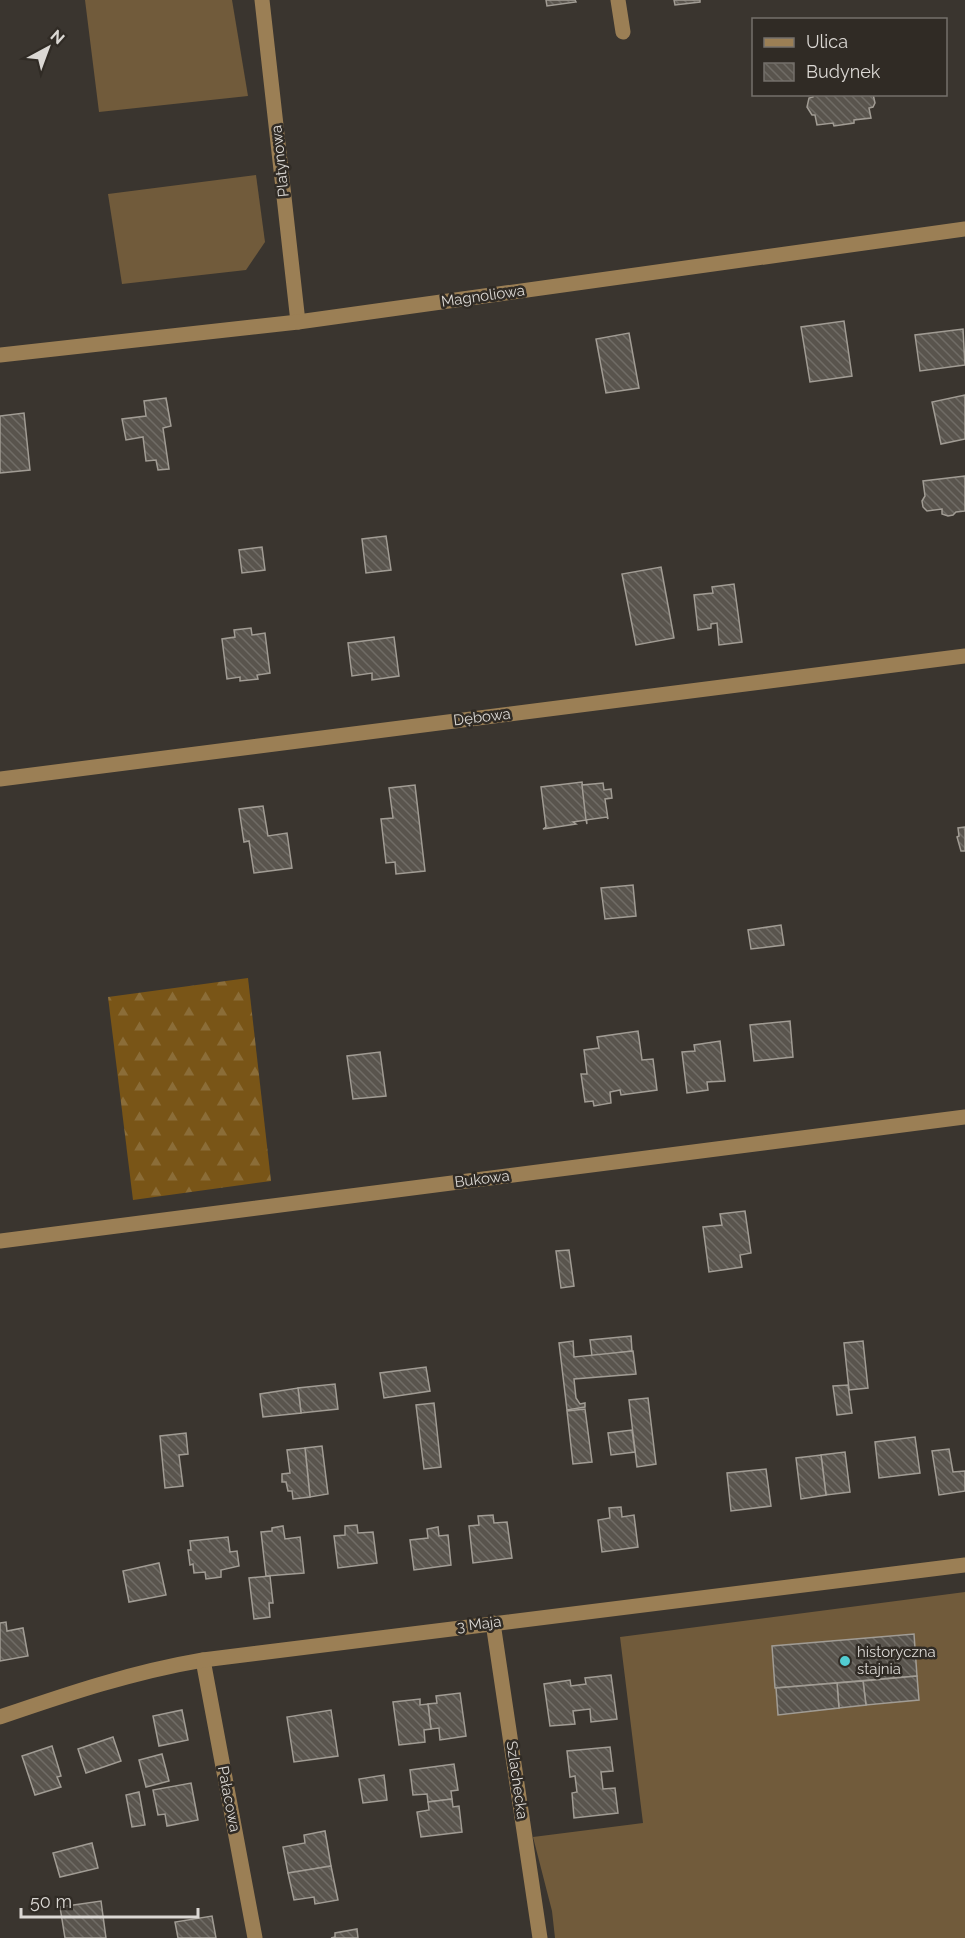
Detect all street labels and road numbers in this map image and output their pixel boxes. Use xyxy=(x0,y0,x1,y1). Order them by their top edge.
street label: Platynowa xyxy=(267,124,293,198)
street label: Magnoliowa xyxy=(440,281,526,311)
street label: Dębowa xyxy=(452,705,512,729)
street label: Bukowa xyxy=(453,1167,511,1191)
street label: 3 Maja xyxy=(456,1612,502,1636)
street label: Szlachecka xyxy=(503,1740,531,1820)
street label: Pałacowa xyxy=(214,1764,244,1834)

